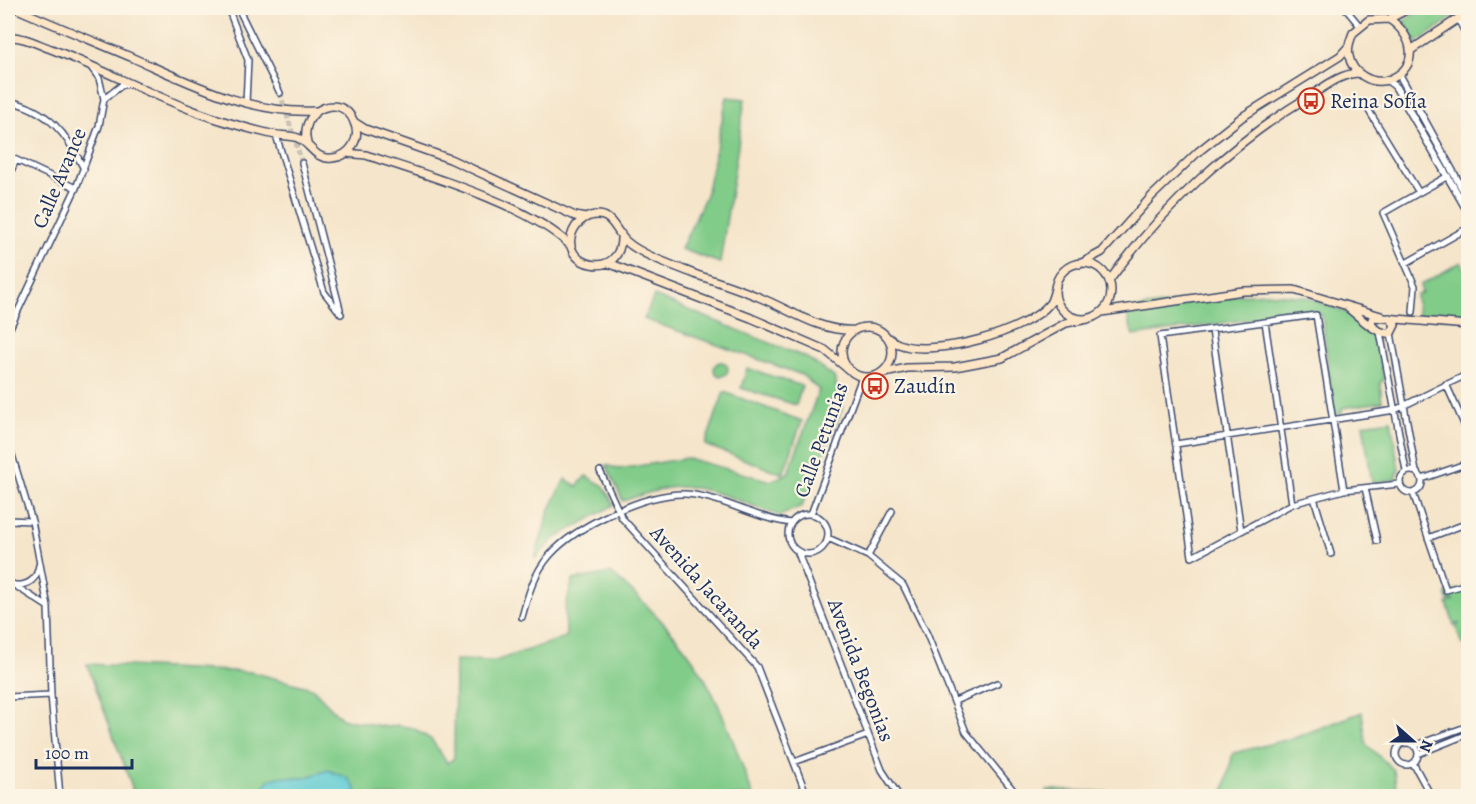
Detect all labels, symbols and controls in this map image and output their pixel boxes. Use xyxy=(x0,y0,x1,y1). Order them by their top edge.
bus stop icon: Reina Sofía xyxy=(1296,86,1326,116)
place label: Reina Sofía xyxy=(1330,87,1427,115)
street label: Calle Avance xyxy=(25,123,93,233)
bus stop icon: Zaudín xyxy=(860,371,890,401)
place label: Zaudín xyxy=(894,372,956,400)
street label: Calle Petunias xyxy=(787,378,855,502)
street label: Avenida Jacaranda xyxy=(643,518,770,655)
street label: Avenida Begonias xyxy=(821,594,901,746)
north arrow xyxy=(1383,711,1443,771)
scale bar xyxy=(36,732,132,770)
text: N xyxy=(1414,737,1438,756)
text: 100 m xyxy=(45,741,89,765)

